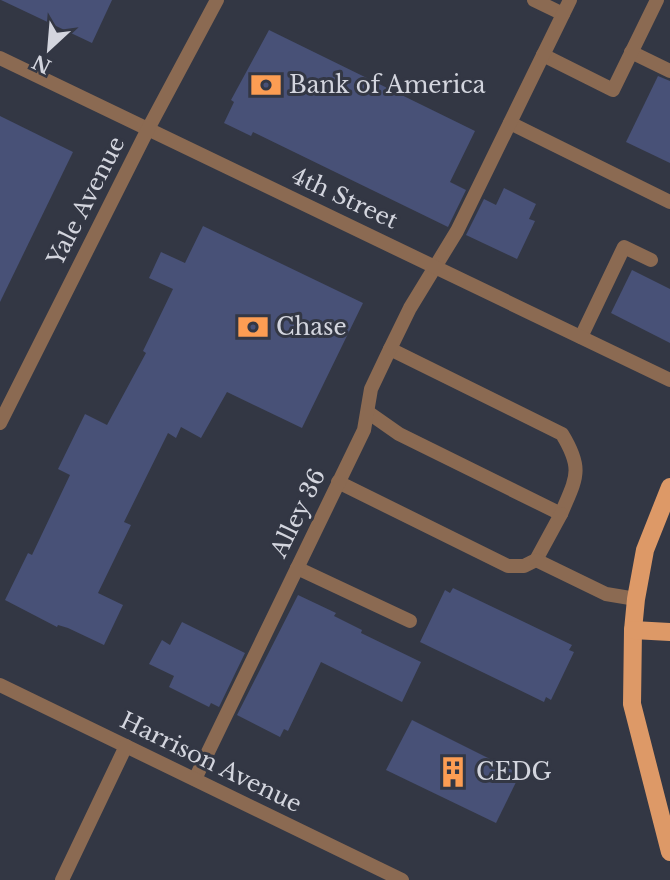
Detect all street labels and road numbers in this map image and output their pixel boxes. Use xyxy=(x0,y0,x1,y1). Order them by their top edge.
street label: Yale Avenue xyxy=(41,132,131,271)
street label: 4th Street xyxy=(288,161,403,235)
street label: Alley 36 xyxy=(264,464,331,563)
street label: Harrison Avenue xyxy=(116,706,306,818)

